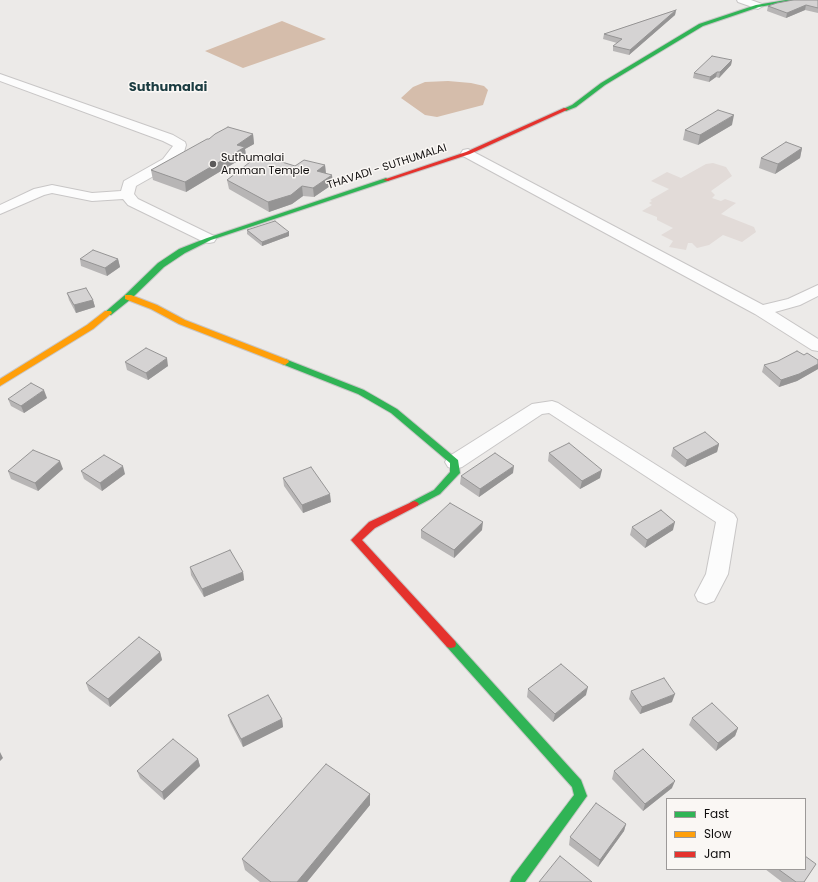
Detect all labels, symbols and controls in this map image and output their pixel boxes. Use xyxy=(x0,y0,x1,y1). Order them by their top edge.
district label: Suthumalai xyxy=(129,80,207,96)
street label: THAVADI - SUTHUMALAI xyxy=(326,141,448,193)
place label: Suthumalai Amman Temple xyxy=(221,151,310,177)
marker: Suthumalai Amman Temple xyxy=(208,159,218,169)
legend xyxy=(666,798,806,870)
text: Fast xyxy=(704,805,729,822)
text: Slow xyxy=(704,825,732,842)
text: Jam xyxy=(704,845,731,862)

